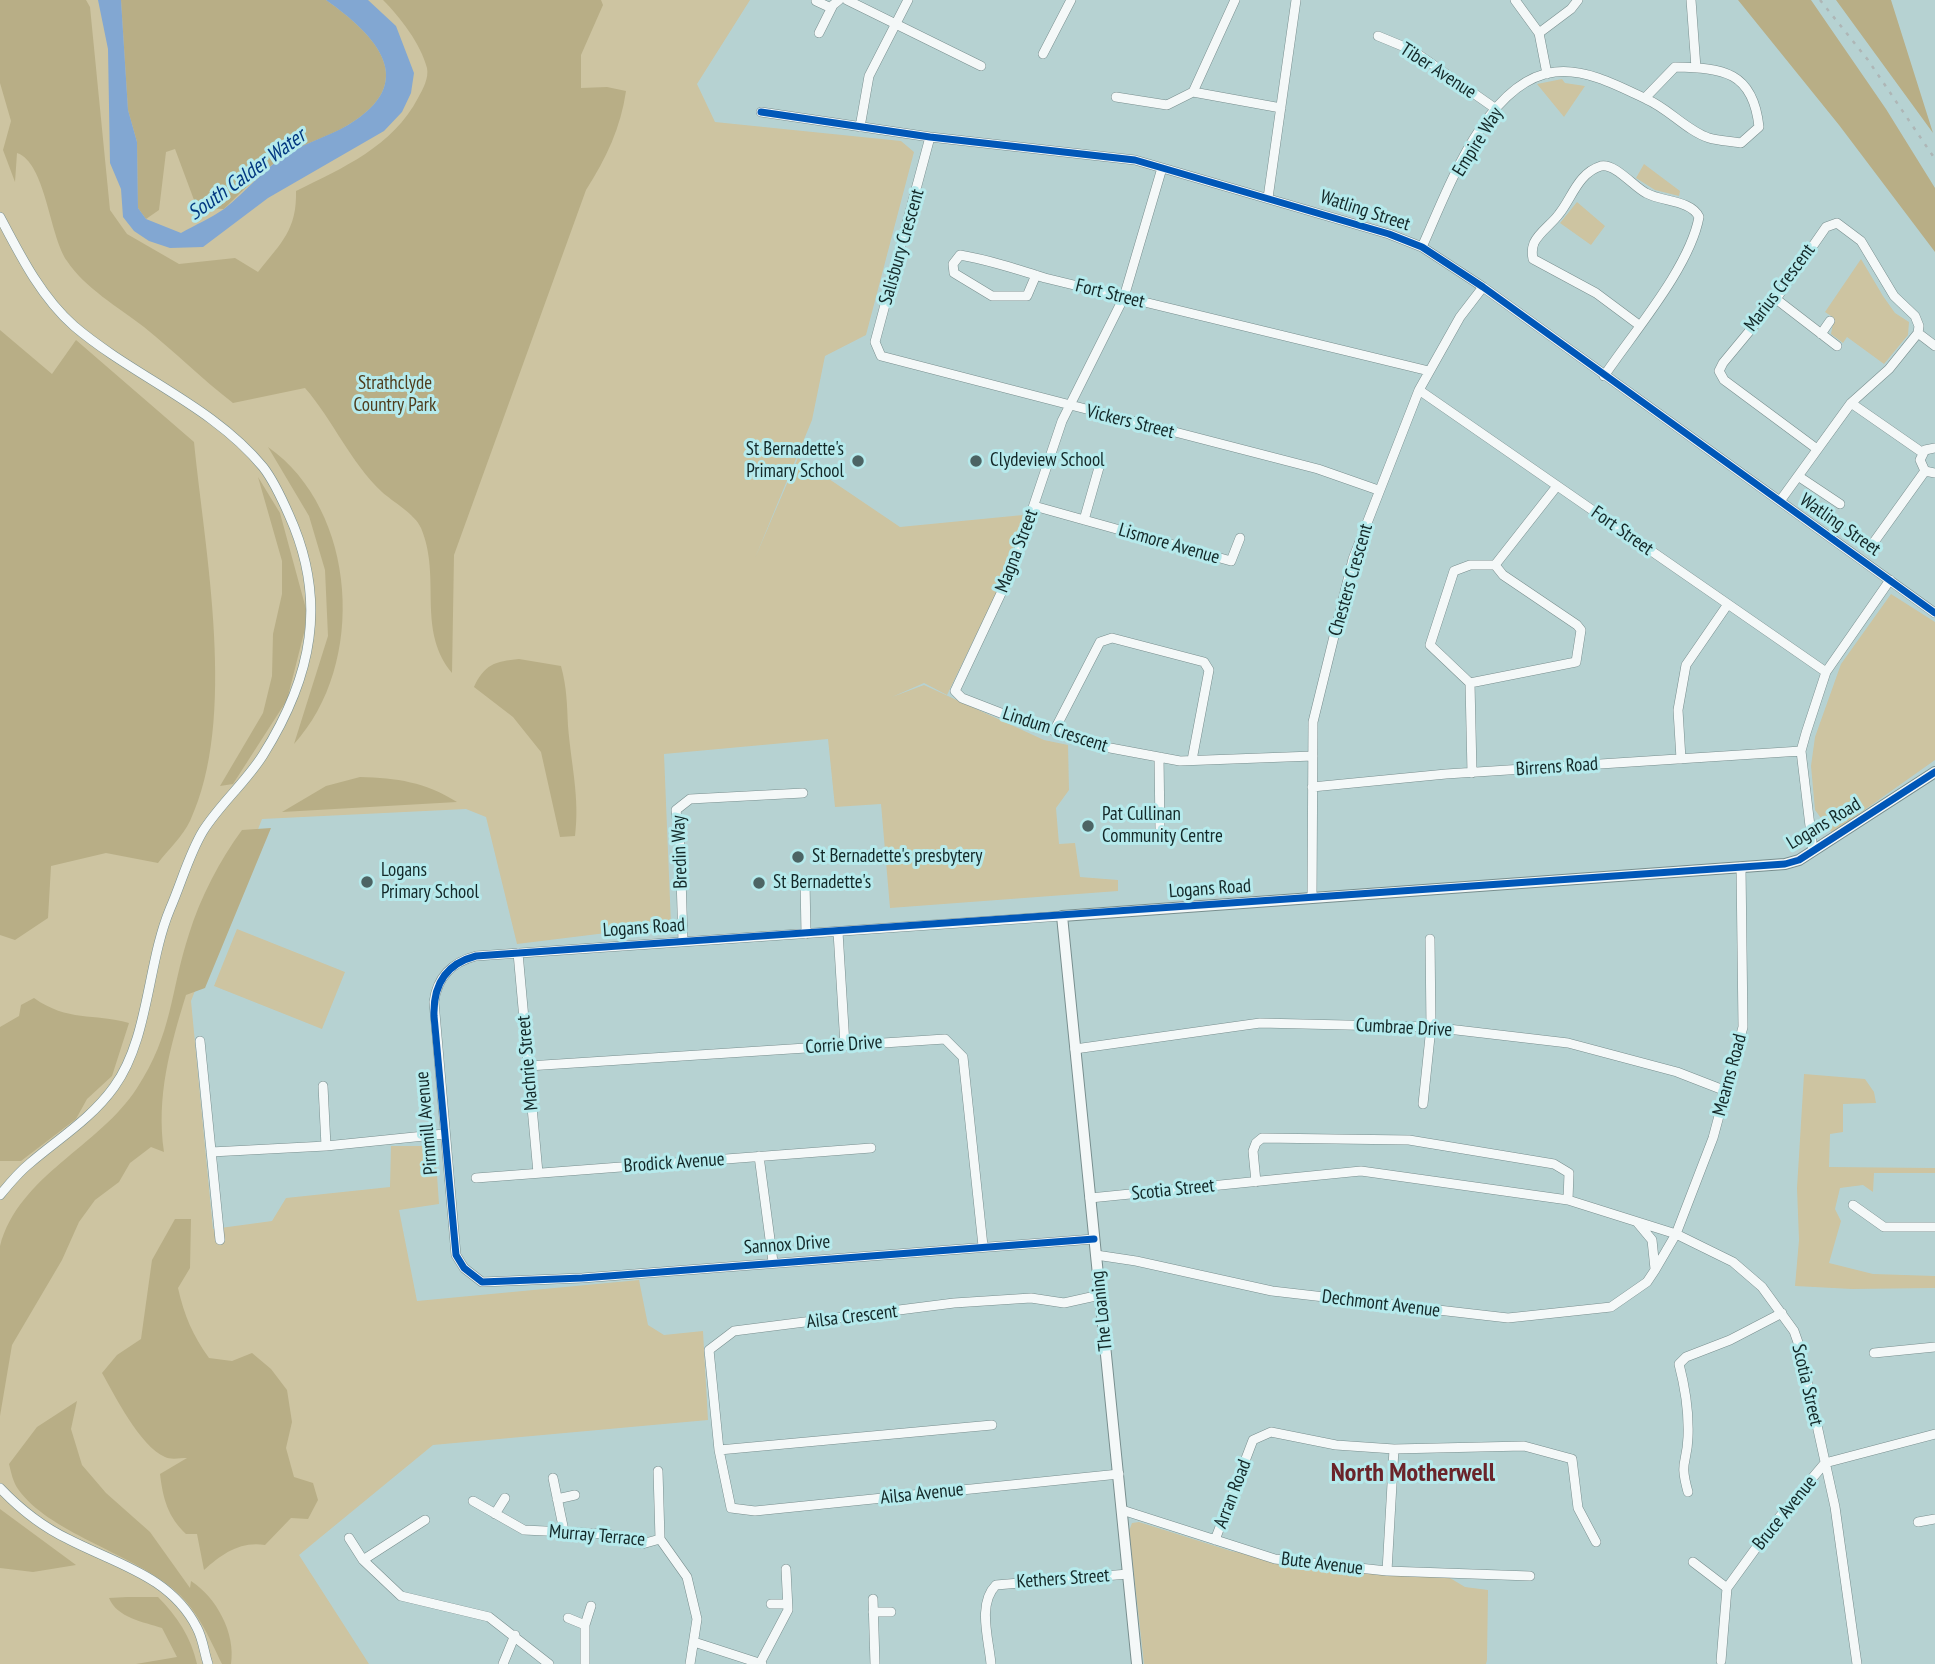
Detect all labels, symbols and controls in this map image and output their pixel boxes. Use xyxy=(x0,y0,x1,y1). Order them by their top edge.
street label: Tiber Avenue xyxy=(1396,38,1480,104)
street label: Empire Way xyxy=(1448,103,1508,181)
water label: South Calder Water xyxy=(183,124,311,226)
street label: Salisbury Crescent xyxy=(875,186,929,308)
street label: Watling Street xyxy=(1317,186,1413,236)
street label: Marius Crescent xyxy=(1740,240,1820,336)
street label: Fort Street xyxy=(1073,274,1147,314)
park label: Strathclyde Country Park xyxy=(354,373,436,417)
street label: Vickers Street xyxy=(1084,400,1176,444)
place label: St Bernadette's Primary School xyxy=(746,439,844,483)
place label: Clydeview School xyxy=(990,450,1105,472)
marker: St Bernadette's Primary School xyxy=(850,453,866,469)
marker: Clydeview School xyxy=(968,453,984,469)
street label: Watling Street xyxy=(1795,489,1885,561)
street label: Fort Street xyxy=(1587,502,1657,560)
street label: Magna Street xyxy=(991,506,1043,596)
street label: Lismore Avenue xyxy=(1116,519,1222,569)
street label: Chesters Crescent xyxy=(1324,521,1378,639)
street label: Lindum Crescent xyxy=(1000,702,1110,758)
street label: Birrens Road xyxy=(1515,753,1599,781)
street label: Logans Road xyxy=(1783,793,1865,855)
place label: Pat Cullinan Community Centre xyxy=(1102,804,1223,848)
street label: Bredin Way xyxy=(667,815,693,889)
marker: Pat Cullinan Community Centre xyxy=(1080,818,1096,834)
place label: St Bernadette's presbytery xyxy=(812,846,982,868)
marker: St Bernadette's presbytery xyxy=(790,849,806,865)
place label: Logans Primary School xyxy=(381,860,479,904)
place label: St Bernadette's xyxy=(773,872,871,894)
marker: Logans Primary School xyxy=(359,874,375,890)
marker: St Bernadette's xyxy=(751,875,767,891)
street label: Logans Road xyxy=(1168,875,1252,903)
street label: Logans Road xyxy=(602,914,686,942)
street label: Cumbrae Drive xyxy=(1355,1014,1453,1042)
street label: Machrie Street xyxy=(512,1015,544,1111)
street label: Corrie Drive xyxy=(805,1031,883,1059)
street label: Mearns Road xyxy=(1708,1031,1752,1119)
street label: Pirnmill Avenue xyxy=(411,1070,443,1176)
street label: Brodick Avenue xyxy=(623,1148,725,1178)
street label: Scotia Street xyxy=(1130,1174,1216,1206)
street label: Sannox Drive xyxy=(743,1231,831,1259)
street label: The Loaning xyxy=(1086,1270,1118,1352)
street label: Dechmont Avenue xyxy=(1321,1285,1441,1323)
street label: Ailsa Crescent xyxy=(805,1300,899,1334)
street label: Scotia Street xyxy=(1787,1342,1827,1428)
street label: Arran Road xyxy=(1209,1456,1257,1532)
district label: North Motherwell xyxy=(1331,1458,1495,1490)
street label: Bruce Avenue xyxy=(1748,1471,1822,1555)
street label: Ailsa Avenue xyxy=(879,1478,965,1510)
street label: Murray Terrace xyxy=(548,1520,646,1552)
street label: Bute Avenue xyxy=(1280,1548,1364,1580)
street label: Kethers Street xyxy=(1016,1564,1110,1594)

